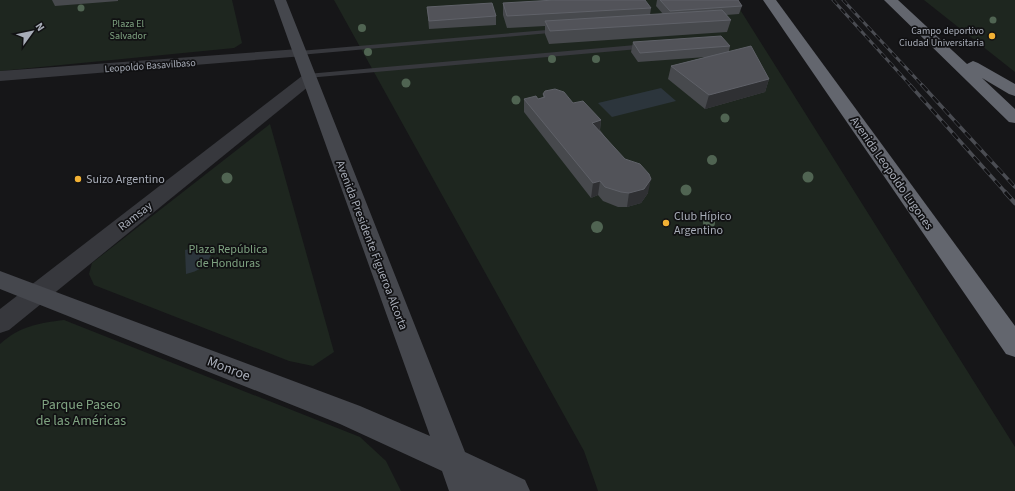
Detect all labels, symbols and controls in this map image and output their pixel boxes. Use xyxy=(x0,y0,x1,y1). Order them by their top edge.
north arrow xyxy=(12,12,52,52)
park label: Plaza El Salvador xyxy=(110,17,147,43)
text: N xyxy=(32,20,48,34)
place label: Campo deportivo Ciudad Universitaria xyxy=(899,24,984,50)
marker: Campo deportivo Ciudad Universitaria xyxy=(987,31,997,41)
street label: Leopoldo Basavilbaso xyxy=(104,56,196,76)
street label: Avenida Leopoldo Lugones xyxy=(846,113,937,233)
street label: Avenida Presidente Figueroa Alcorta xyxy=(331,158,412,332)
place label: Suizo Argentino xyxy=(86,171,165,188)
marker: Suizo Argentino xyxy=(73,174,83,184)
street label: Ramsay xyxy=(115,197,156,235)
place label: Club Hípico Argentino xyxy=(674,208,732,239)
marker: Club Hípico Argentino xyxy=(661,218,671,228)
park label: Plaza República de Honduras xyxy=(188,241,268,272)
street label: Monroe xyxy=(204,352,253,386)
park label: Parque Paseo de las Américas xyxy=(36,395,126,431)

